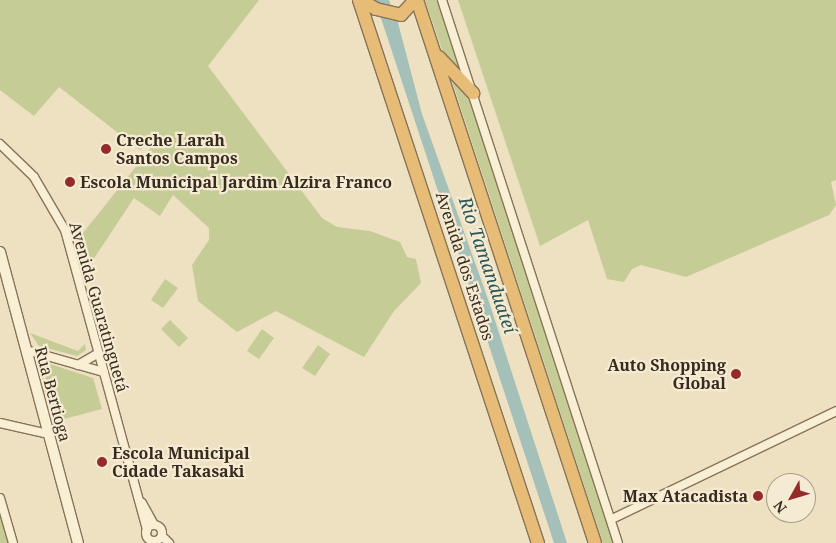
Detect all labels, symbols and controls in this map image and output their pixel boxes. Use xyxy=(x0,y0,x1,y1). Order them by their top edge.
place label: Creche Larah Santos Campos xyxy=(116,130,238,168)
marker: Creche Larah Santos Campos xyxy=(100,143,112,155)
place label: Escola Municipal Jardim Alzira Franco xyxy=(80,172,392,192)
marker: Escola Municipal Jardim Alzira Franco xyxy=(64,176,76,188)
street label: Avenida dos Estados xyxy=(432,189,498,343)
water label: Rio Tamanduateí xyxy=(454,194,522,336)
street label: Avenida Guaratinguetá xyxy=(65,220,133,394)
street label: Rua Bertioga xyxy=(31,344,75,444)
place label: Auto Shopping Global xyxy=(607,355,726,393)
marker: Auto Shopping Global xyxy=(730,368,742,380)
place label: Escola Municipal Cidade Takasaki xyxy=(112,443,250,481)
marker: Escola Municipal Cidade Takasaki xyxy=(96,456,108,468)
north arrow xyxy=(766,473,816,523)
place label: Max Atacadista xyxy=(623,486,748,506)
marker: Max Atacadista xyxy=(752,490,764,502)
text: N xyxy=(769,497,791,517)

